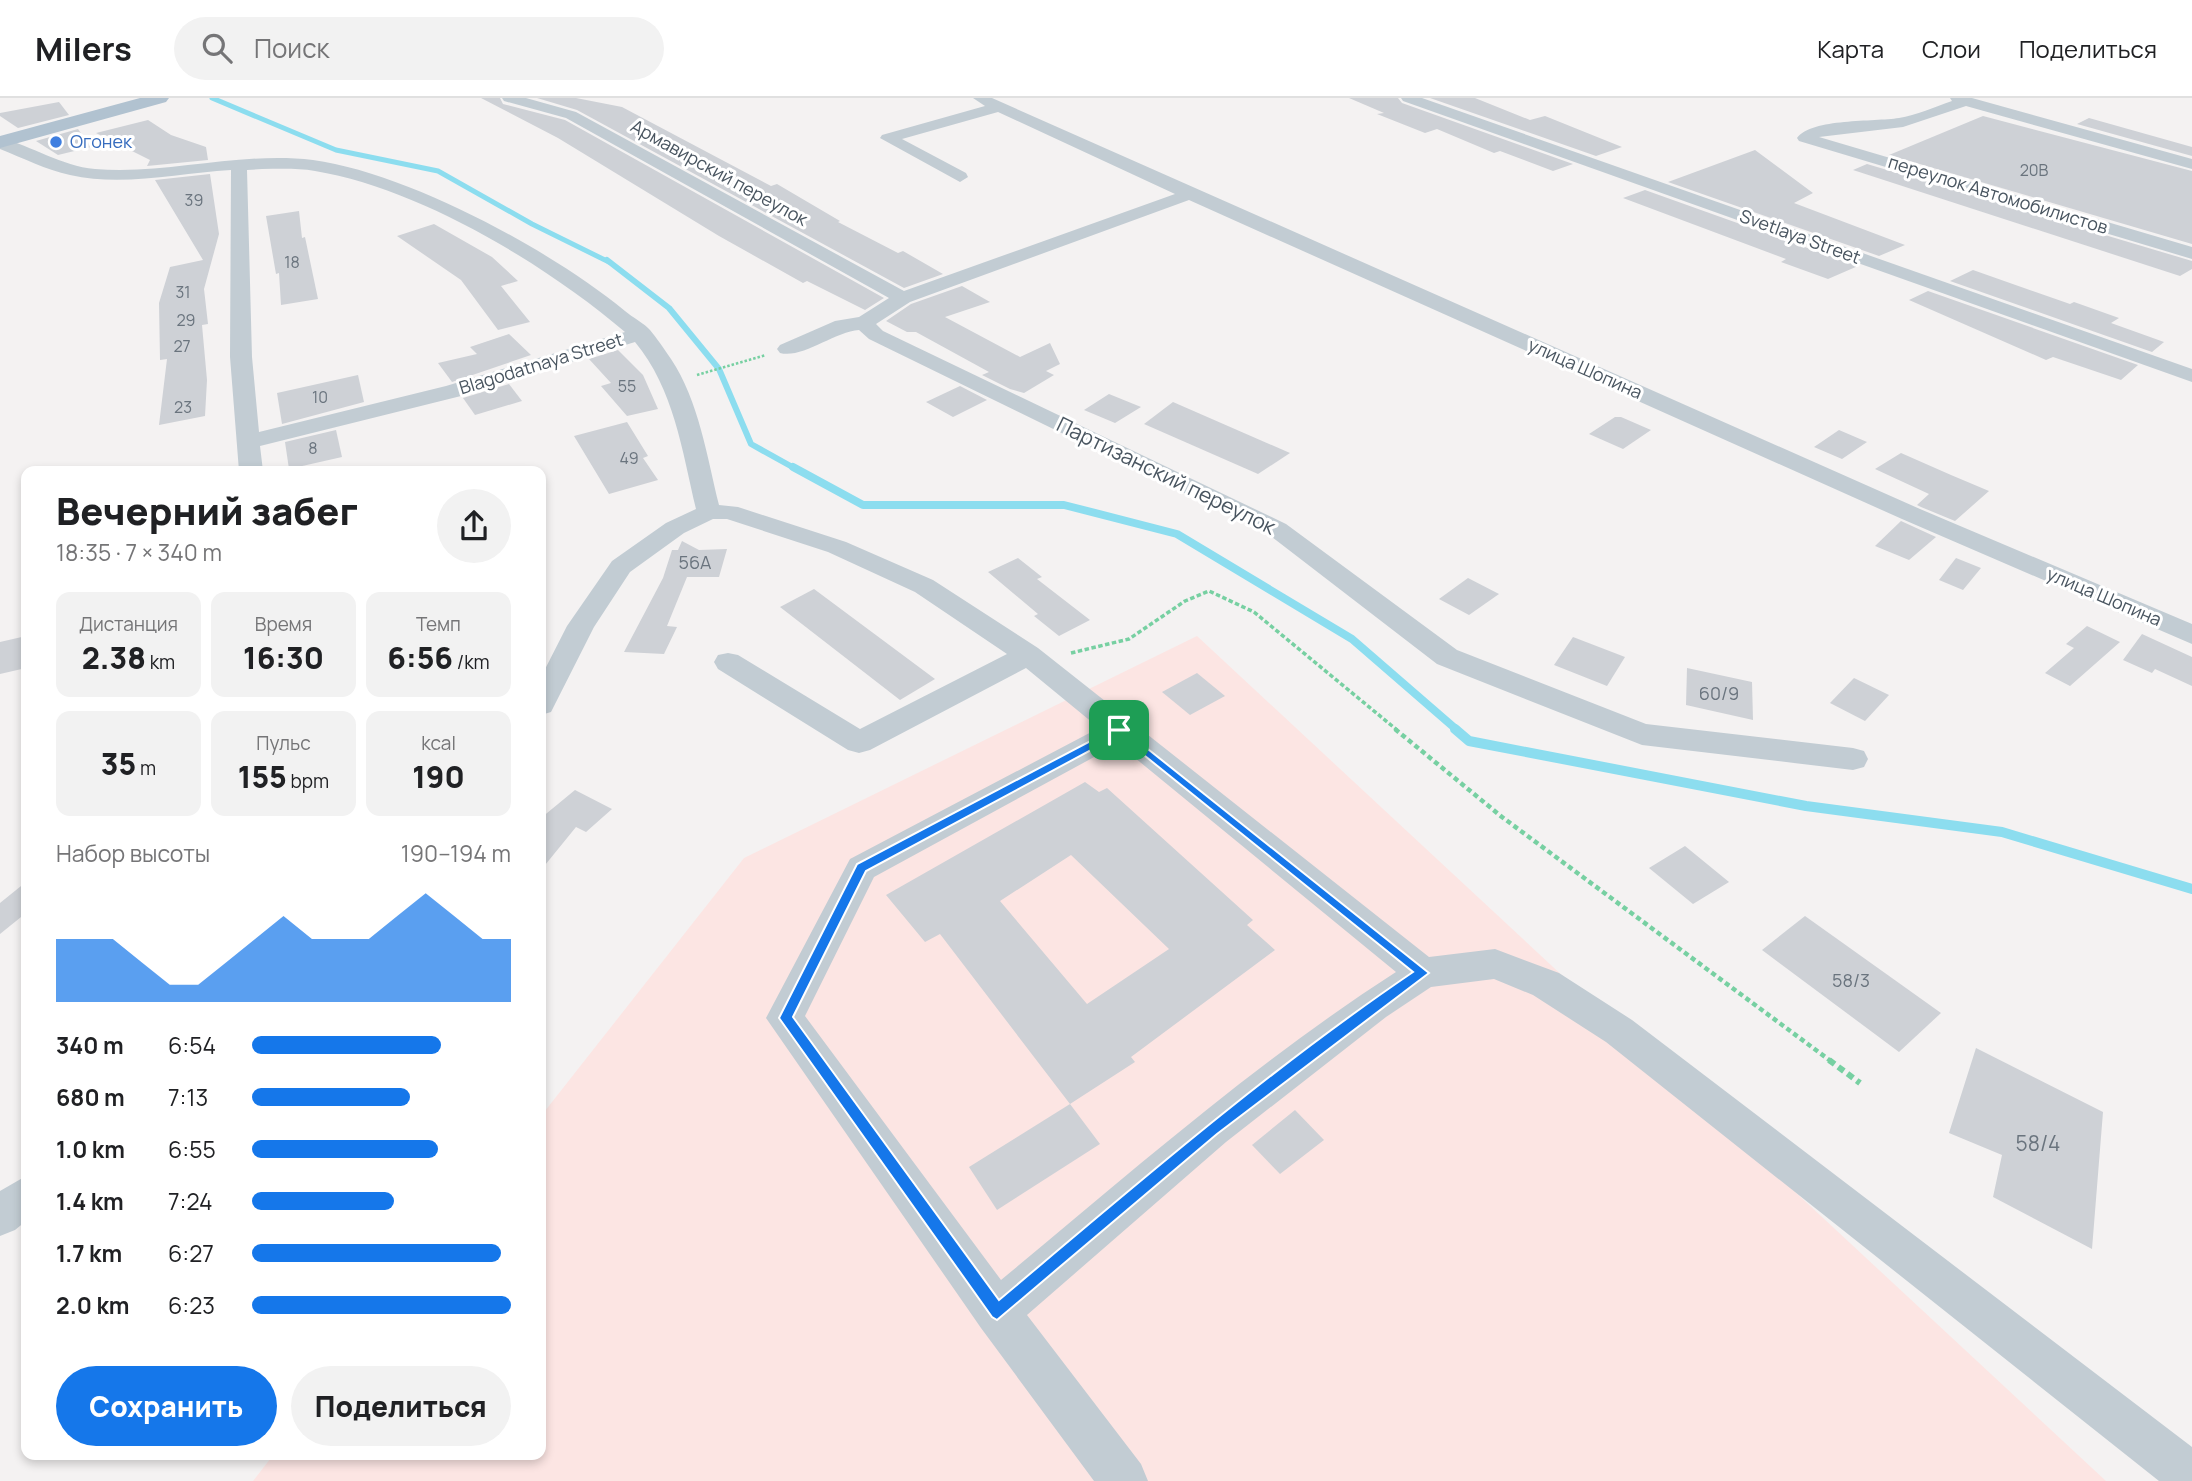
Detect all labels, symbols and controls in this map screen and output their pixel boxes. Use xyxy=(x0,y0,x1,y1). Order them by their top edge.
search box xyxy=(174,17,664,80)
text: Milers xyxy=(35,26,132,71)
icon: search xyxy=(198,29,236,67)
text: Поиск xyxy=(254,30,329,66)
text: Карта xyxy=(1817,32,1884,65)
text: Слои xyxy=(1922,32,1981,65)
text: Поделиться xyxy=(2019,32,2157,65)
street label: Армавирский переулок xyxy=(627,113,813,231)
place label: Огонек xyxy=(70,129,133,153)
marker: Огонек xyxy=(48,134,64,150)
street label: переулок Автомобилистов xyxy=(1886,149,2111,239)
house number: 20В xyxy=(2020,159,2049,181)
house number: 39 xyxy=(185,189,203,211)
street label: Svetlaya Street xyxy=(1737,203,1864,269)
house number: 18 xyxy=(284,251,300,273)
house number: 31 xyxy=(175,281,191,303)
house number: 29 xyxy=(176,309,196,331)
street label: Blagodatnaya Street xyxy=(456,327,626,399)
street label: улица Шопина xyxy=(1525,332,1646,404)
house number: 27 xyxy=(173,335,191,357)
house number: 55 xyxy=(618,375,636,397)
house number: 10 xyxy=(312,386,328,408)
house number: 23 xyxy=(174,396,192,418)
street label: Партизанский переулок xyxy=(1052,410,1281,541)
house number: 8 xyxy=(308,437,318,459)
house number: 49 xyxy=(619,447,639,469)
text: Вечерний забег xyxy=(56,484,358,536)
button: share xyxy=(437,489,511,563)
text: 18:35 · 7 × 340 m xyxy=(56,536,222,568)
house number: 56А xyxy=(679,550,712,574)
street label: улица Шопина xyxy=(2043,561,2165,631)
text: Дистанция xyxy=(79,611,178,637)
text: Время xyxy=(255,611,312,637)
text: Темп xyxy=(416,611,461,637)
text: 2.38 xyxy=(82,637,146,678)
text: 16:30 xyxy=(243,637,324,678)
text: 6:56 xyxy=(387,637,453,678)
text: km xyxy=(146,649,175,675)
text: /km xyxy=(453,649,490,675)
house number: 60/9 xyxy=(1699,681,1739,705)
pin xyxy=(1089,700,1149,760)
icon: arrive xyxy=(1100,711,1138,749)
text: Пульс xyxy=(256,730,311,756)
text: kcal xyxy=(421,730,456,756)
text: 35 xyxy=(101,743,136,784)
text: m xyxy=(136,755,156,781)
text: 155 xyxy=(238,756,287,797)
text: 190 xyxy=(412,756,465,797)
text: bpm xyxy=(287,768,329,794)
text: Набор высоты xyxy=(56,837,210,869)
text: 190–194 m xyxy=(401,837,511,869)
house number: 58/3 xyxy=(1832,968,1870,992)
text: 340 m xyxy=(56,1029,124,1061)
text: 6:54 xyxy=(168,1029,216,1061)
text: 680 m xyxy=(56,1081,125,1113)
text: 7:13 xyxy=(168,1081,208,1113)
house number: 58/4 xyxy=(2016,1129,2060,1157)
text: 1.0 km xyxy=(56,1133,125,1165)
text: 6:55 xyxy=(168,1133,216,1165)
text: 1.4 km xyxy=(56,1185,124,1217)
text: 7:24 xyxy=(168,1185,213,1217)
text: 1.7 km xyxy=(56,1237,122,1269)
text: 6:27 xyxy=(168,1237,214,1269)
text: 2.0 km xyxy=(56,1289,129,1321)
text: 6:23 xyxy=(168,1289,215,1321)
button: Сохранить xyxy=(56,1366,277,1446)
button: Поделиться xyxy=(291,1366,511,1446)

